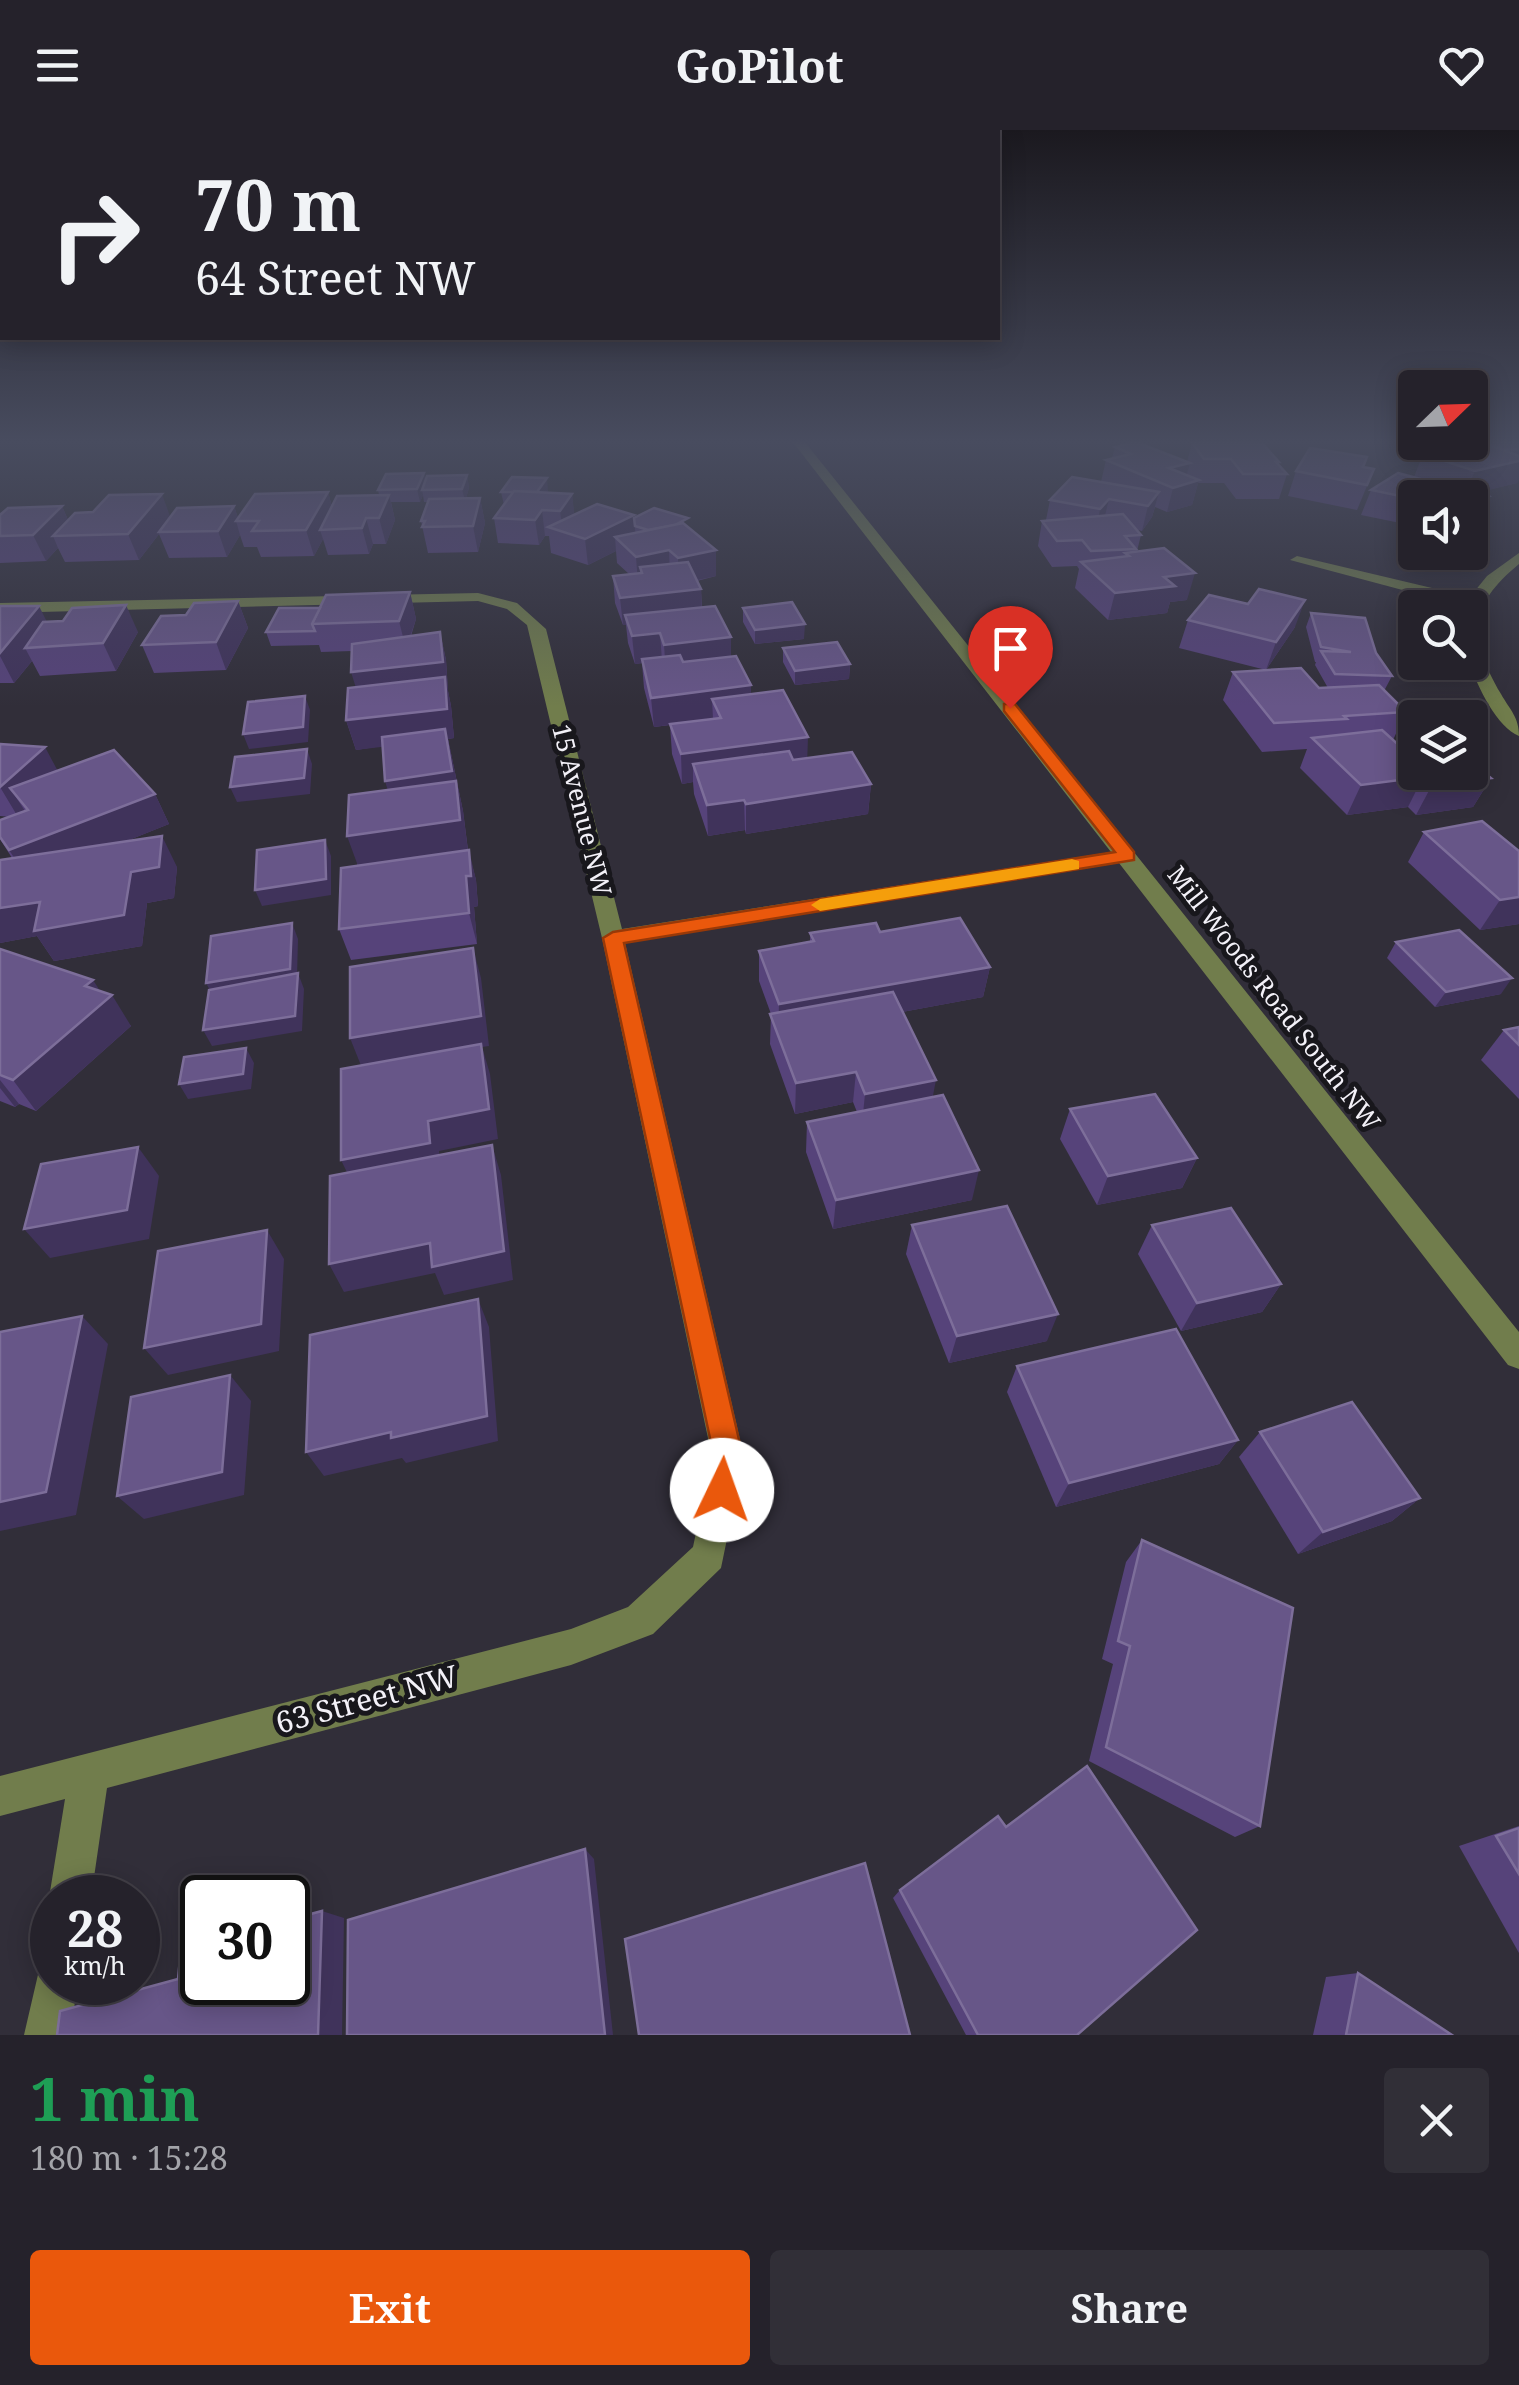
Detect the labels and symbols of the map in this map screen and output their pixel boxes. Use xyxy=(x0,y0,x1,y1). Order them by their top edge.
north arrow xyxy=(1398,370,1488,460)
pin xyxy=(968,606,1053,709)
street label: 15 Avenue NW xyxy=(545,720,621,899)
street label: Mill Woods Road South NW xyxy=(1161,858,1389,1137)
position arrow xyxy=(670,1438,774,1542)
street label: 63 Street NW xyxy=(271,1654,463,1743)
speed limit sign: 30 xyxy=(180,1875,310,2005)

